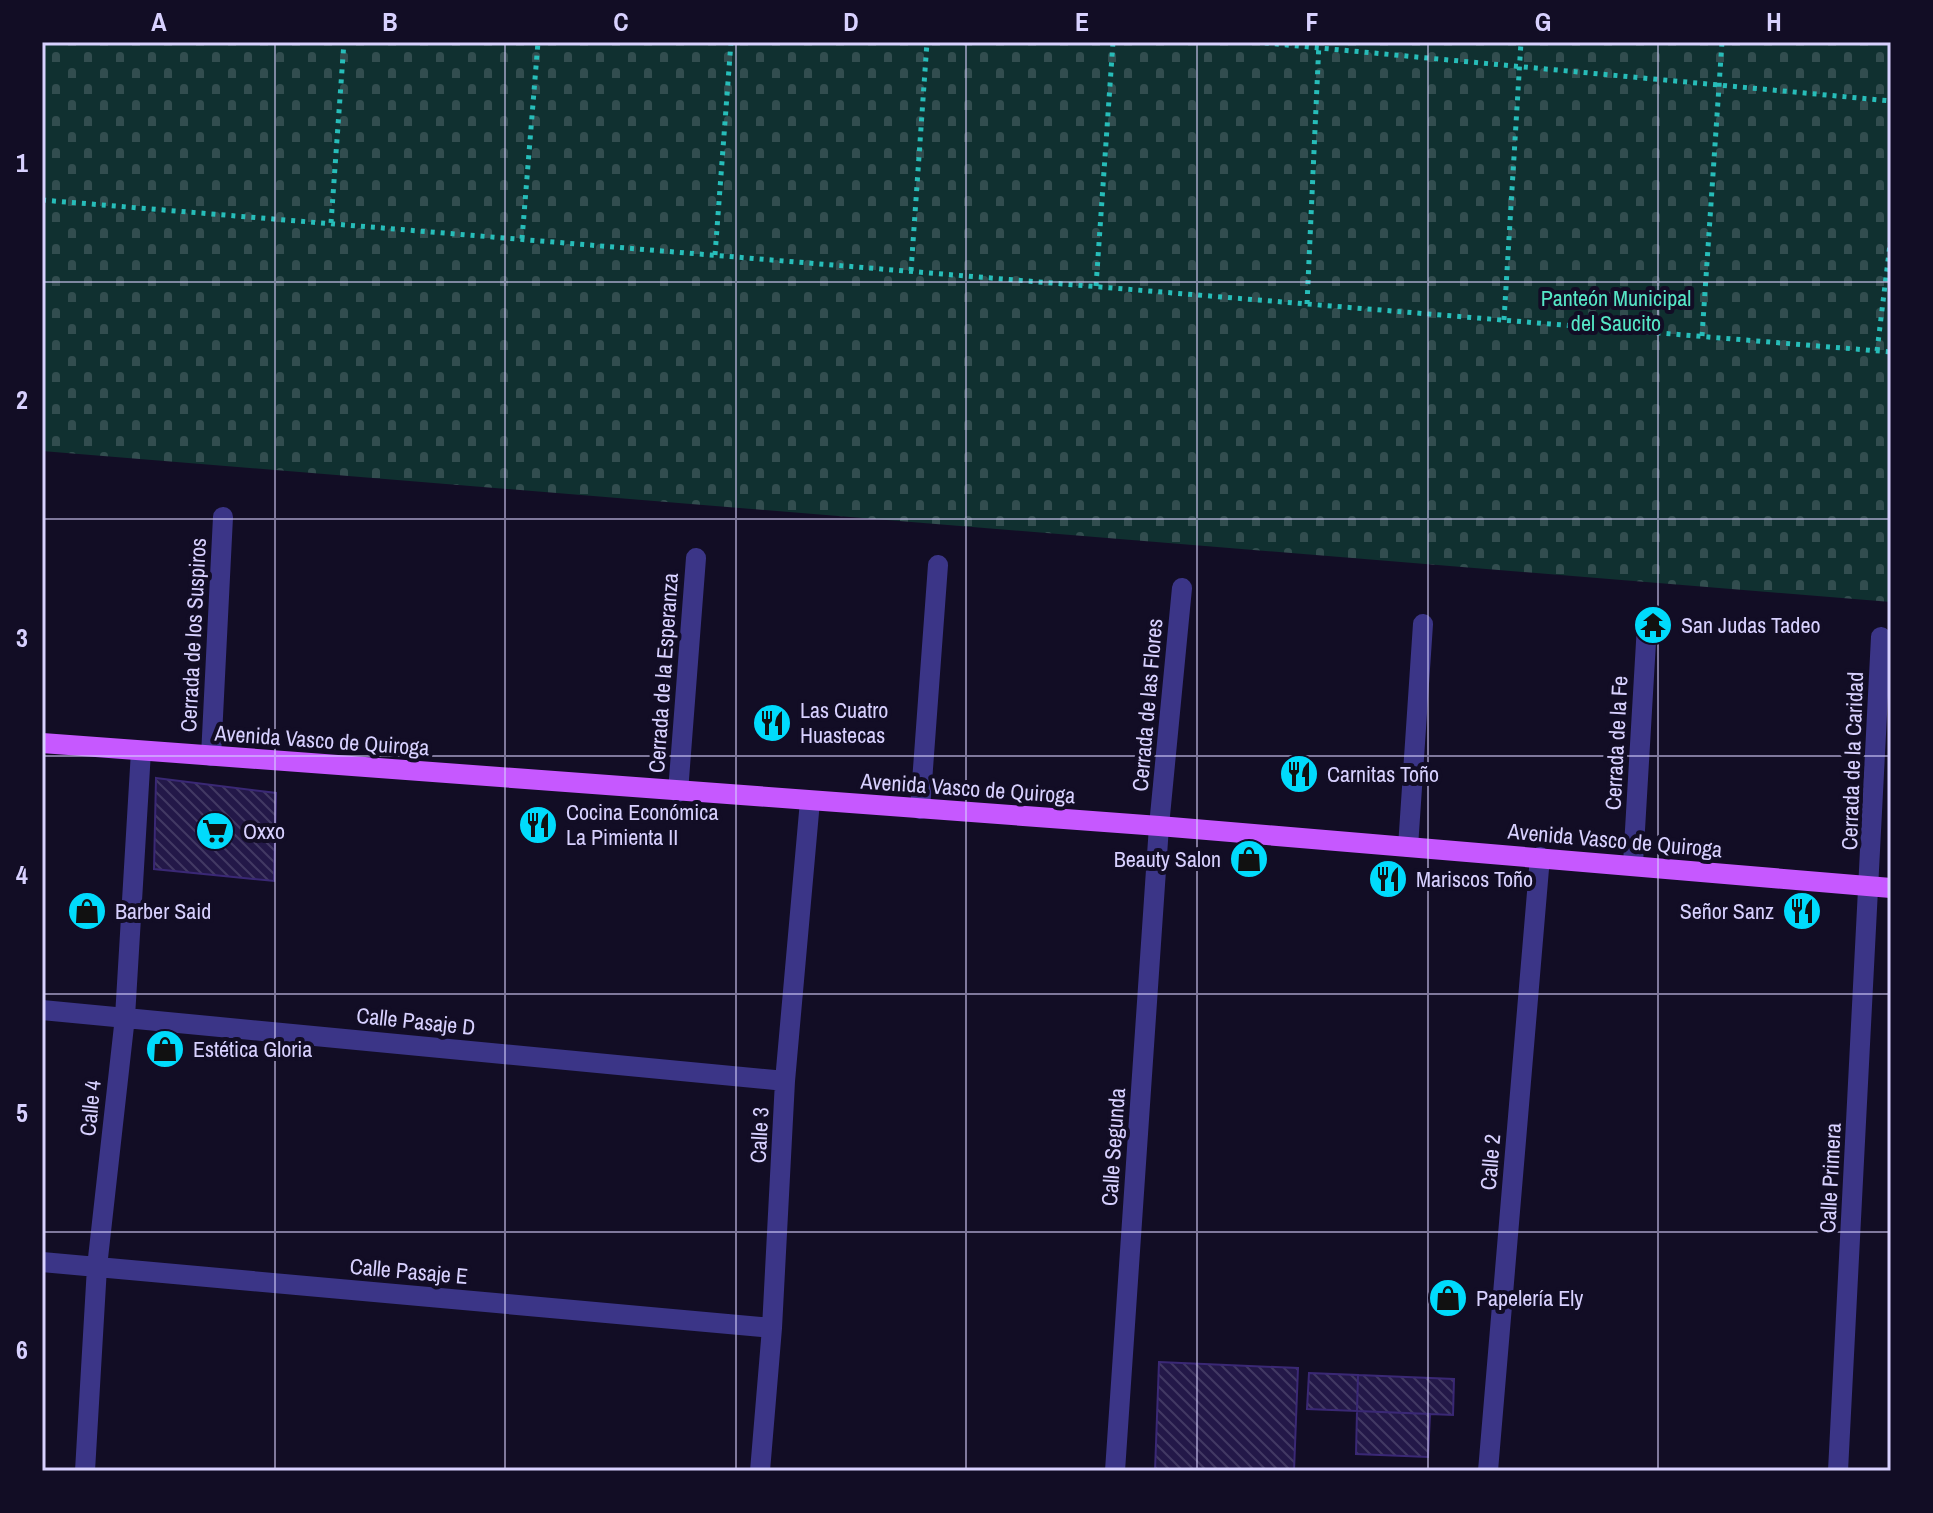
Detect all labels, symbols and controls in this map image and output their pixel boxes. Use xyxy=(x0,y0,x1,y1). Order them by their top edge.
text: A xyxy=(151,4,167,39)
text: B xyxy=(382,4,398,39)
text: C xyxy=(613,4,629,39)
text: D xyxy=(843,4,859,39)
text: E xyxy=(1075,4,1089,39)
text: F xyxy=(1305,4,1319,39)
text: G xyxy=(1535,4,1551,39)
text: H xyxy=(1766,4,1782,39)
text: 1 xyxy=(16,145,28,180)
park label: Panteón Municipal del Saucito xyxy=(1541,283,1691,338)
text: 2 xyxy=(16,382,28,417)
street label: Cerrada de los Suspiros xyxy=(173,537,213,733)
street label: Cerrada de la Esperanza xyxy=(641,572,685,774)
temple icon: San Judas Tadeo xyxy=(1632,604,1674,646)
place label: San Judas Tadeo xyxy=(1681,610,1820,640)
street label: Cerrada de las Flores xyxy=(1124,617,1170,793)
text: 3 xyxy=(16,620,28,655)
street label: Cerrada de la Caridad xyxy=(1834,671,1870,851)
street label: Cerrada de la Fe xyxy=(1598,675,1634,811)
place label: Las Cuatro Huastecas xyxy=(800,695,888,750)
restaurant icon: Las Cuatro Huastecas xyxy=(751,702,793,744)
street label: Avenida Vasco de Quiroga xyxy=(213,717,430,762)
restaurant icon: Carnitas Toño xyxy=(1278,753,1320,795)
place label: Carnitas Toño xyxy=(1327,759,1439,789)
street label: Avenida Vasco de Quiroga xyxy=(859,765,1076,810)
place label: Cocina Económica La Pimienta II xyxy=(566,797,718,852)
restaurant icon: Cocina Económica La Pimienta II xyxy=(517,804,559,846)
supermarket icon: Oxxo xyxy=(194,810,236,852)
place label: Oxxo xyxy=(243,816,285,846)
street label: Avenida Vasco de Quiroga xyxy=(1506,816,1723,864)
shop icon: Beauty Salon xyxy=(1228,838,1270,880)
place label: Beauty Salon xyxy=(1114,844,1221,874)
text: 4 xyxy=(16,857,28,892)
restaurant icon: Mariscos Toño xyxy=(1367,858,1409,900)
place label: Mariscos Toño xyxy=(1416,864,1533,894)
shop icon: Barber Said xyxy=(66,890,108,932)
restaurant icon: Señor Sanz xyxy=(1781,890,1823,932)
place label: Barber Said xyxy=(115,896,211,926)
place label: Señor Sanz xyxy=(1680,896,1774,926)
street label: Calle Pasaje D xyxy=(355,1000,477,1042)
shop icon: Estética Gloria xyxy=(144,1028,186,1070)
place label: Estética Gloria xyxy=(193,1034,312,1064)
street label: Calle 4 xyxy=(72,1079,108,1137)
street label: Calle Segunda xyxy=(1094,1087,1132,1207)
text: 5 xyxy=(16,1095,28,1130)
street label: Calle 3 xyxy=(743,1106,775,1164)
street label: Calle Primera xyxy=(1812,1122,1848,1234)
street label: Calle 2 xyxy=(1473,1133,1507,1191)
street label: Calle Pasaje E xyxy=(349,1251,469,1291)
shop icon: Papelería Ely xyxy=(1427,1277,1469,1319)
place label: Papelería Ely xyxy=(1476,1283,1583,1313)
text: 6 xyxy=(16,1332,28,1367)

